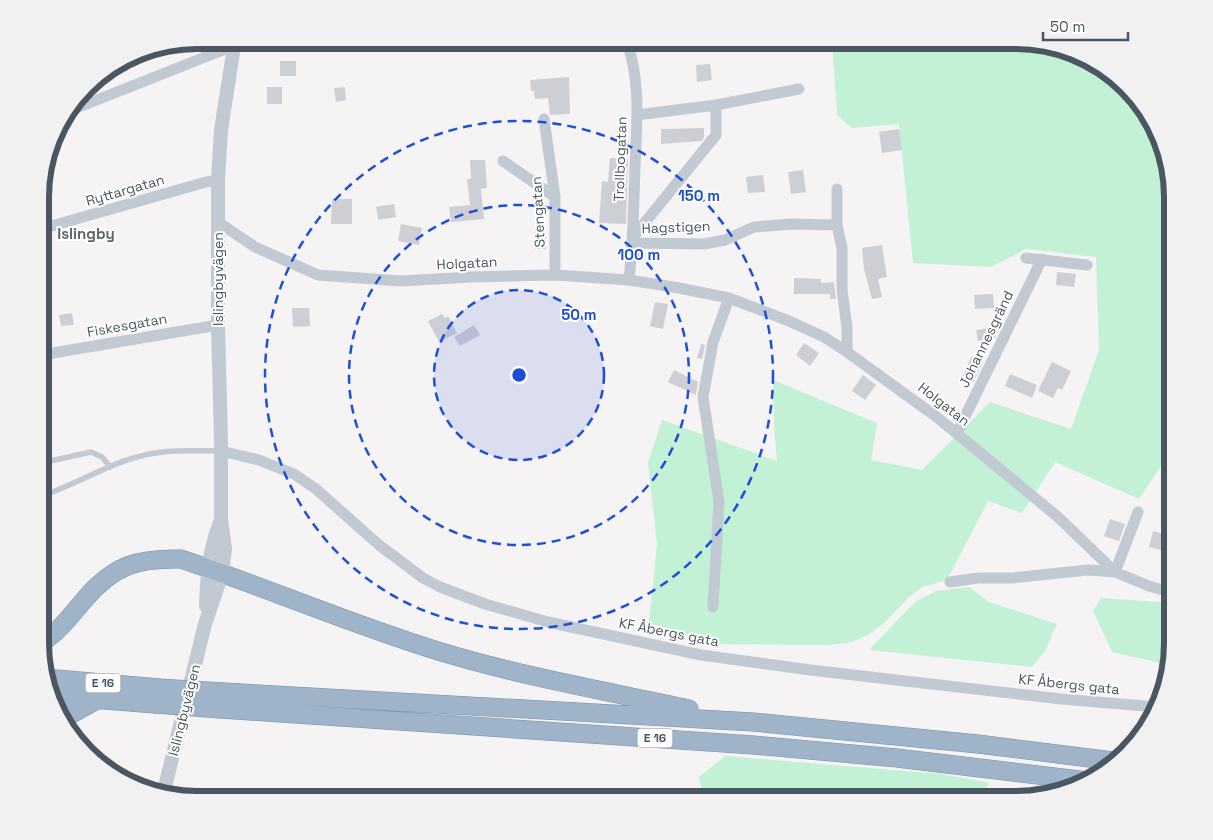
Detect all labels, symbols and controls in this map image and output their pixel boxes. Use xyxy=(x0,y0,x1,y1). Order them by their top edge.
scale bar xyxy=(1043,10,1128,42)
text: 50 m xyxy=(1050,17,1085,36)
street label: Trollbogatan xyxy=(610,116,630,202)
street label: Ryttargatan xyxy=(84,170,166,210)
street label: Stengatan xyxy=(527,176,549,248)
text: 150 m xyxy=(678,186,720,205)
street label: Hagstigen xyxy=(641,217,711,237)
district label: Islingby xyxy=(57,224,115,243)
street label: Islingbyvägen xyxy=(209,232,227,326)
text: 100 m xyxy=(618,245,660,264)
street label: Holgatan xyxy=(436,252,498,274)
street label: Johannesgränd xyxy=(955,288,1017,390)
text: 50 m xyxy=(561,305,597,324)
street label: Fiskesgatan xyxy=(86,309,168,341)
centre of rings xyxy=(510,366,528,384)
street label: Holgatan xyxy=(914,378,974,430)
street label: KF Åbergs gata xyxy=(617,613,721,651)
street label: Islingbyvägen xyxy=(164,662,204,758)
street label: KF Åbergs gata xyxy=(1018,670,1120,698)
road number: E 16 xyxy=(86,674,120,692)
road number: E 16 xyxy=(638,728,672,748)

